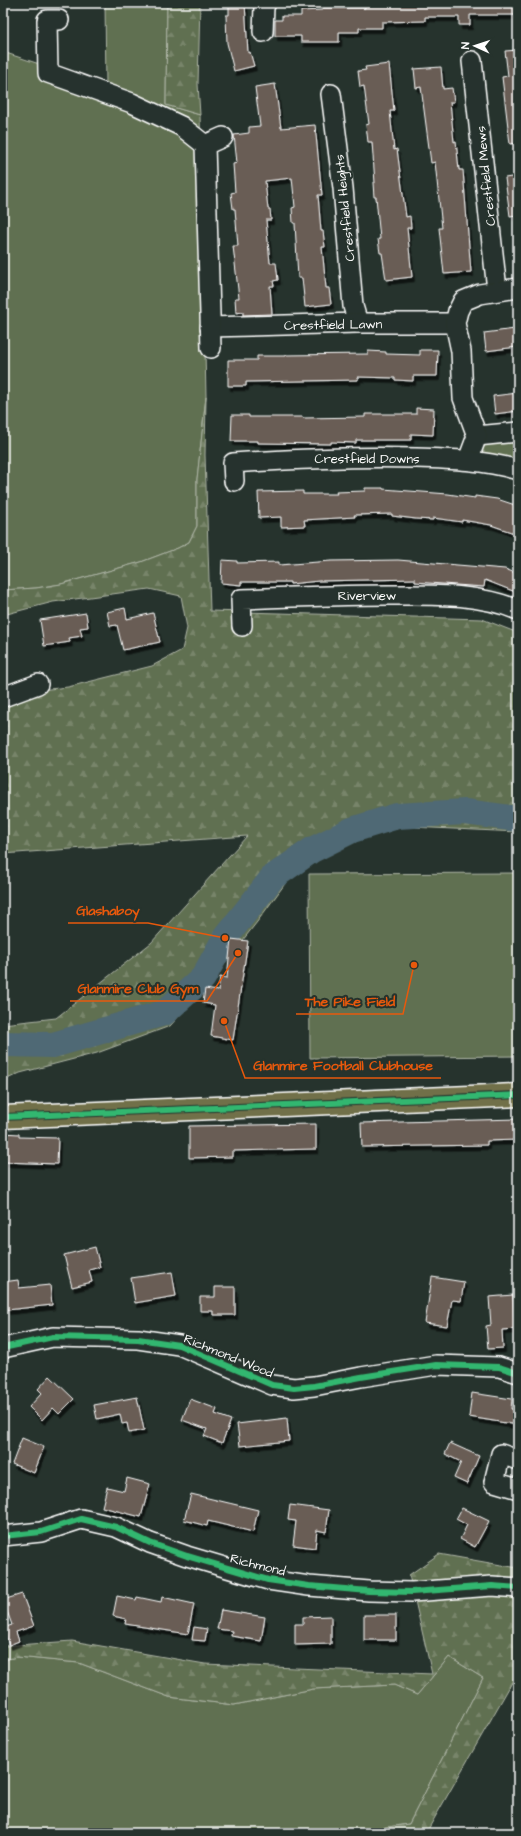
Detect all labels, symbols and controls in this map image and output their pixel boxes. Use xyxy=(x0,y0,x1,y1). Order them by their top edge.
north arrow xyxy=(455,26,495,66)
text: N xyxy=(458,42,473,49)
street label: Crestfield Mews xyxy=(472,124,500,227)
street label: Crestfield Heights xyxy=(330,153,361,262)
street label: Crestfield Lawn xyxy=(284,315,383,335)
street label: Crestfield Downs xyxy=(314,450,420,468)
street label: Riverview xyxy=(338,587,396,605)
callout: Glashaboy xyxy=(68,897,148,923)
text: Glashaboy xyxy=(76,901,140,921)
callout: Glanmire Club Gym xyxy=(70,975,207,1001)
text: Glanmire Club Gym xyxy=(78,979,200,999)
callout: The Pike Field xyxy=(296,988,403,1014)
text: The Pike Field xyxy=(304,992,396,1012)
callout: Glanmire Football Clubhouse xyxy=(245,1052,441,1078)
text: Glanmire Football Clubhouse xyxy=(253,1056,433,1076)
street label: Richmond Wood xyxy=(181,1330,276,1382)
street label: Richmond xyxy=(228,1549,288,1581)

